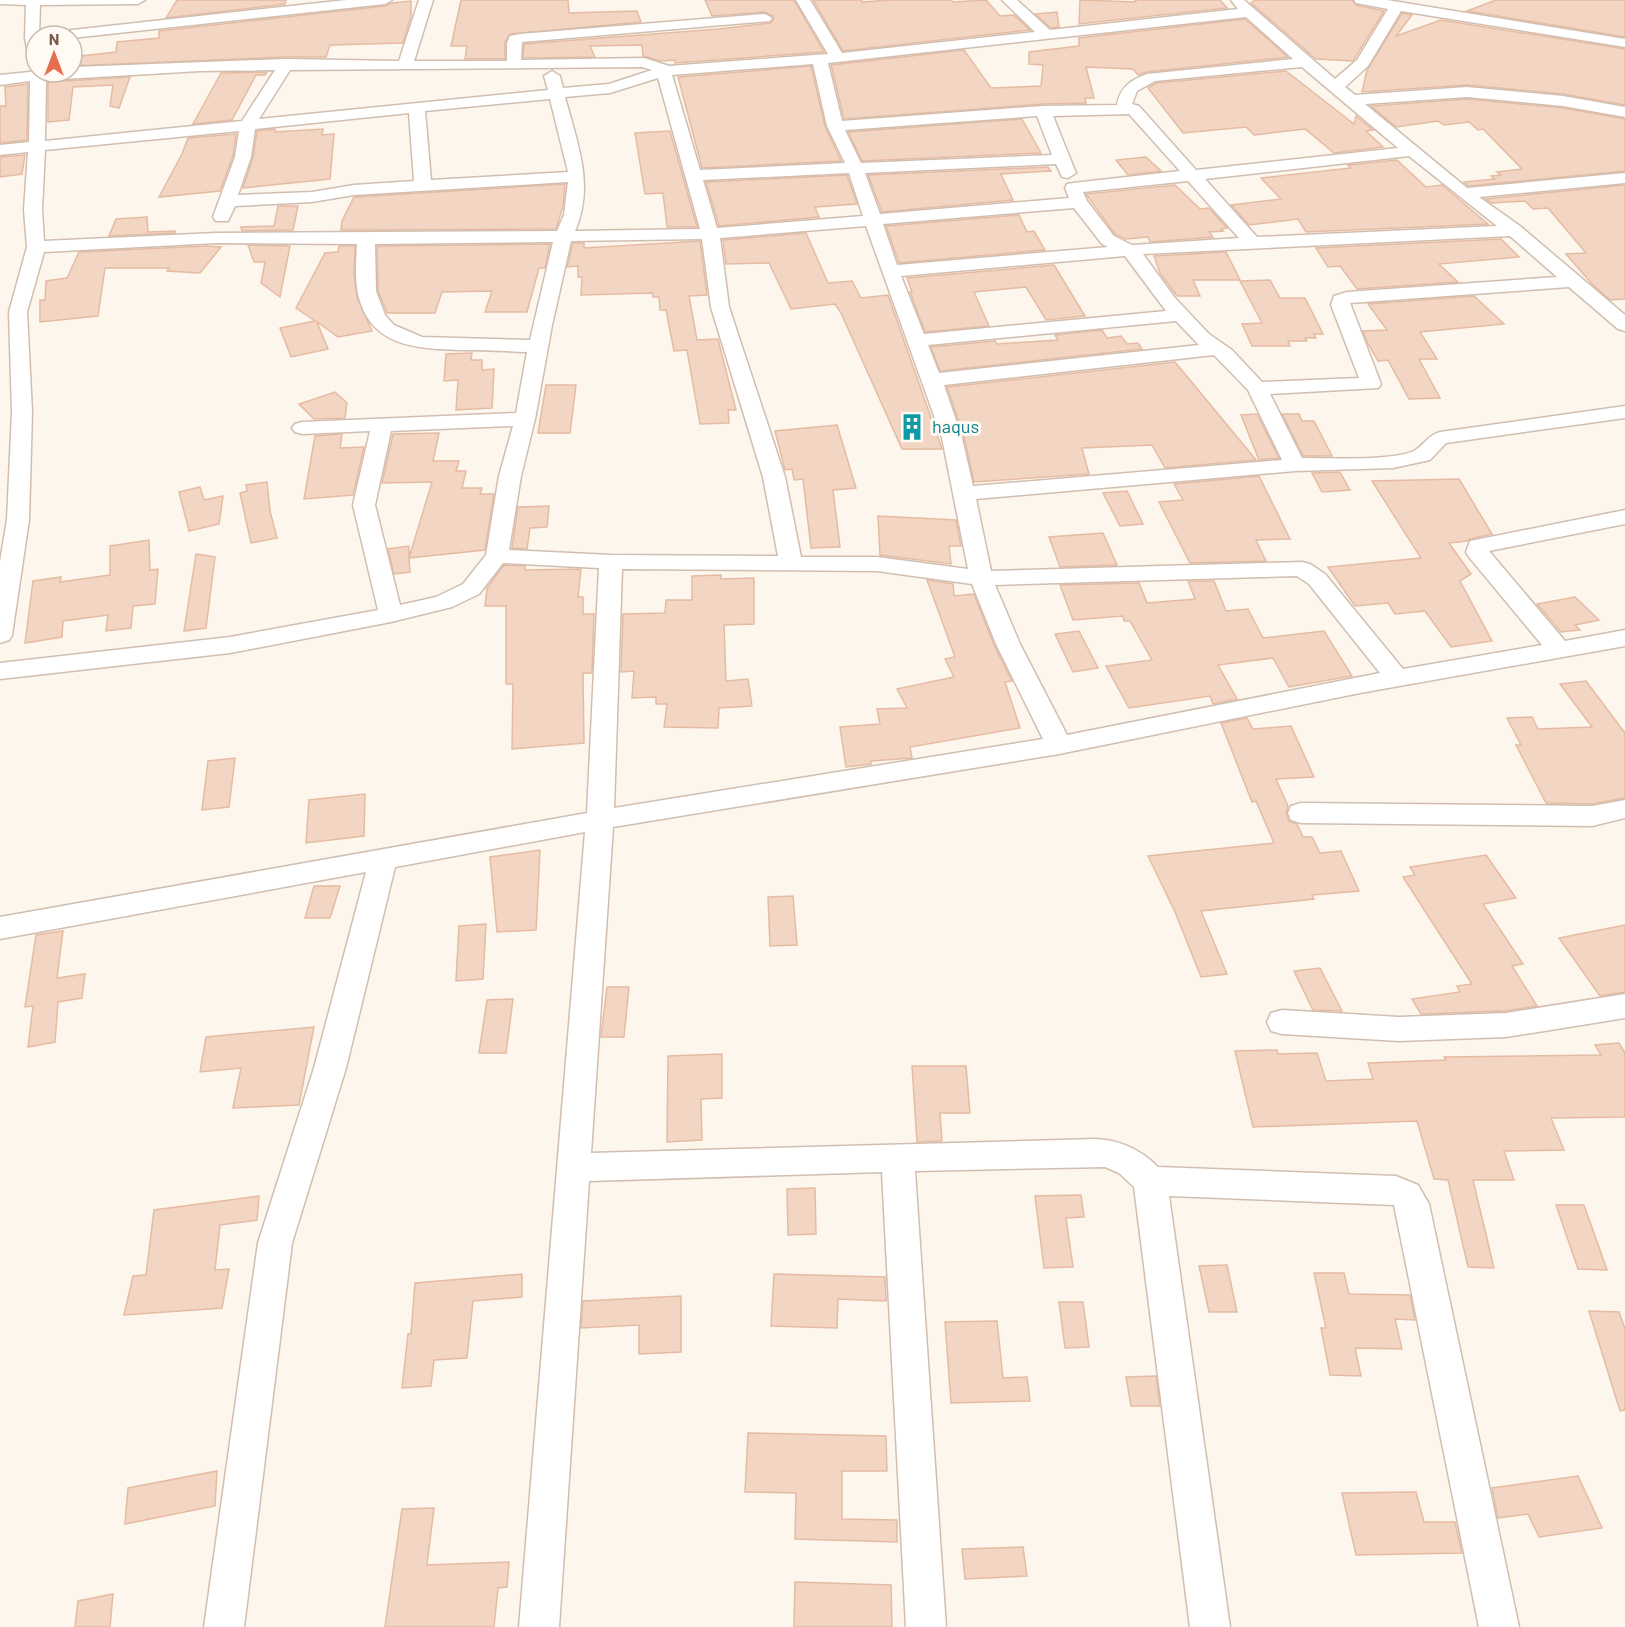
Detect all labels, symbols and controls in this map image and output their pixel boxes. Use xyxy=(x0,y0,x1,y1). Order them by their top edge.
north arrow xyxy=(24,24,84,84)
text: N xyxy=(49,29,59,48)
building icon: haqus xyxy=(897,412,927,442)
place label: haqus xyxy=(932,415,979,437)

